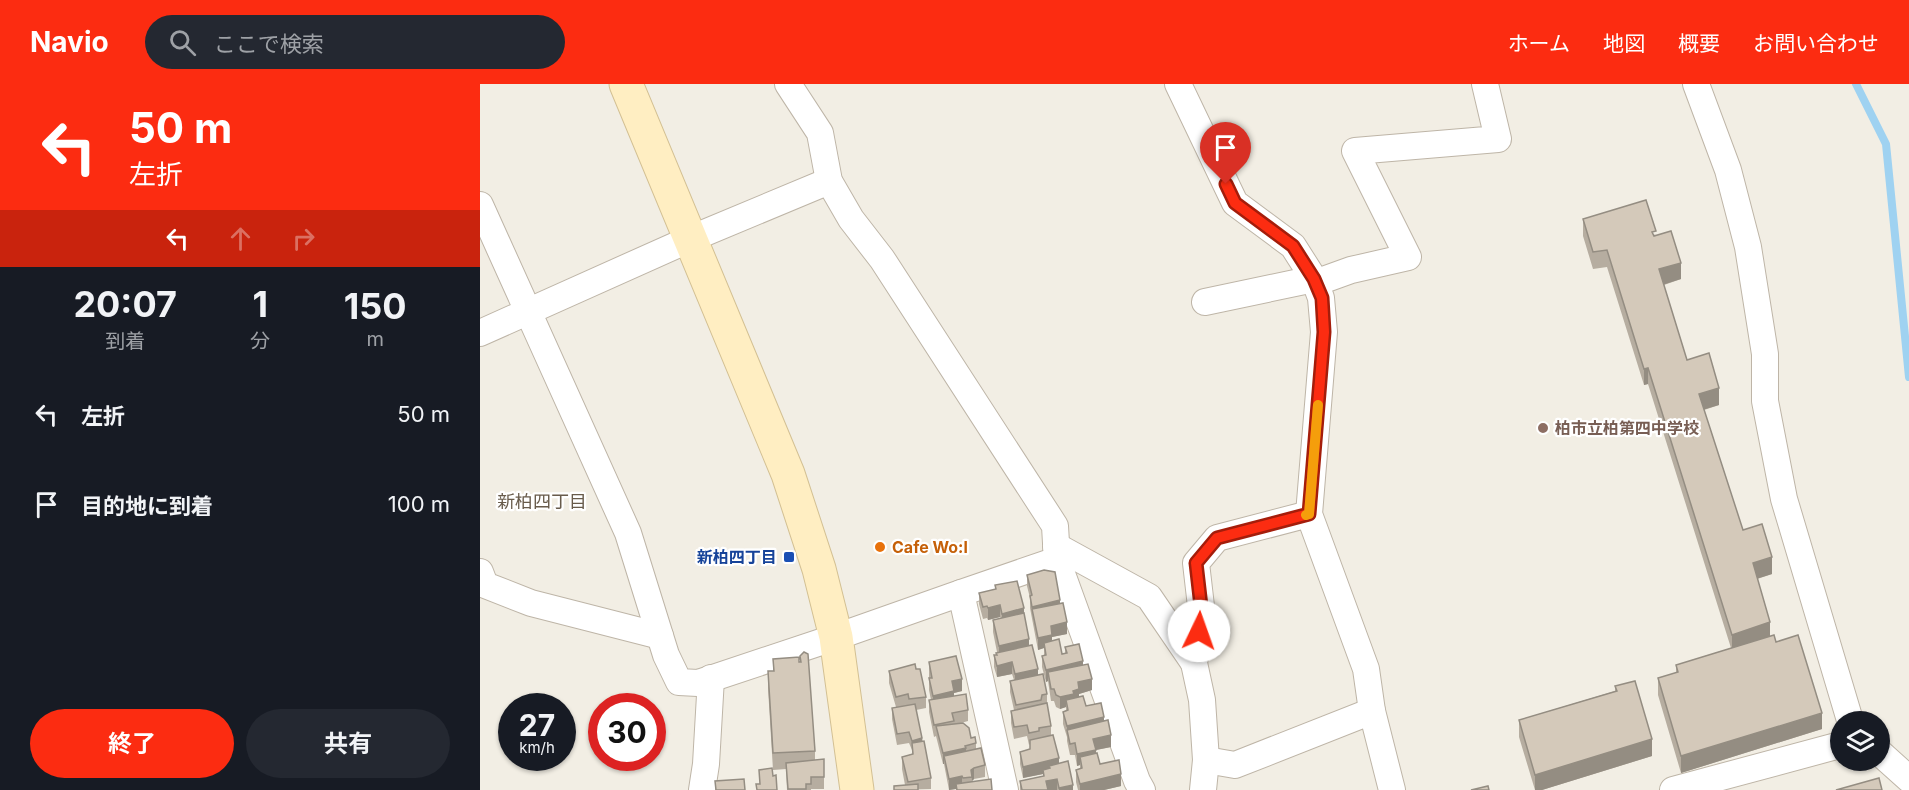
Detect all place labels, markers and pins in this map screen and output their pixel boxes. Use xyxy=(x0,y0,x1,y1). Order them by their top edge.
pin xyxy=(1200,122,1251,184)
place label: 柏市立柏第四中学校 xyxy=(1555,418,1699,438)
marker: 柏市立柏第四中学校 xyxy=(1536,421,1550,435)
place label: Cafe Wo:l xyxy=(892,537,968,557)
marker: Cafe Wo:l xyxy=(873,540,887,554)
place label: 新柏四丁目 xyxy=(697,547,777,567)
marker: 新柏四丁目 xyxy=(782,550,796,564)

